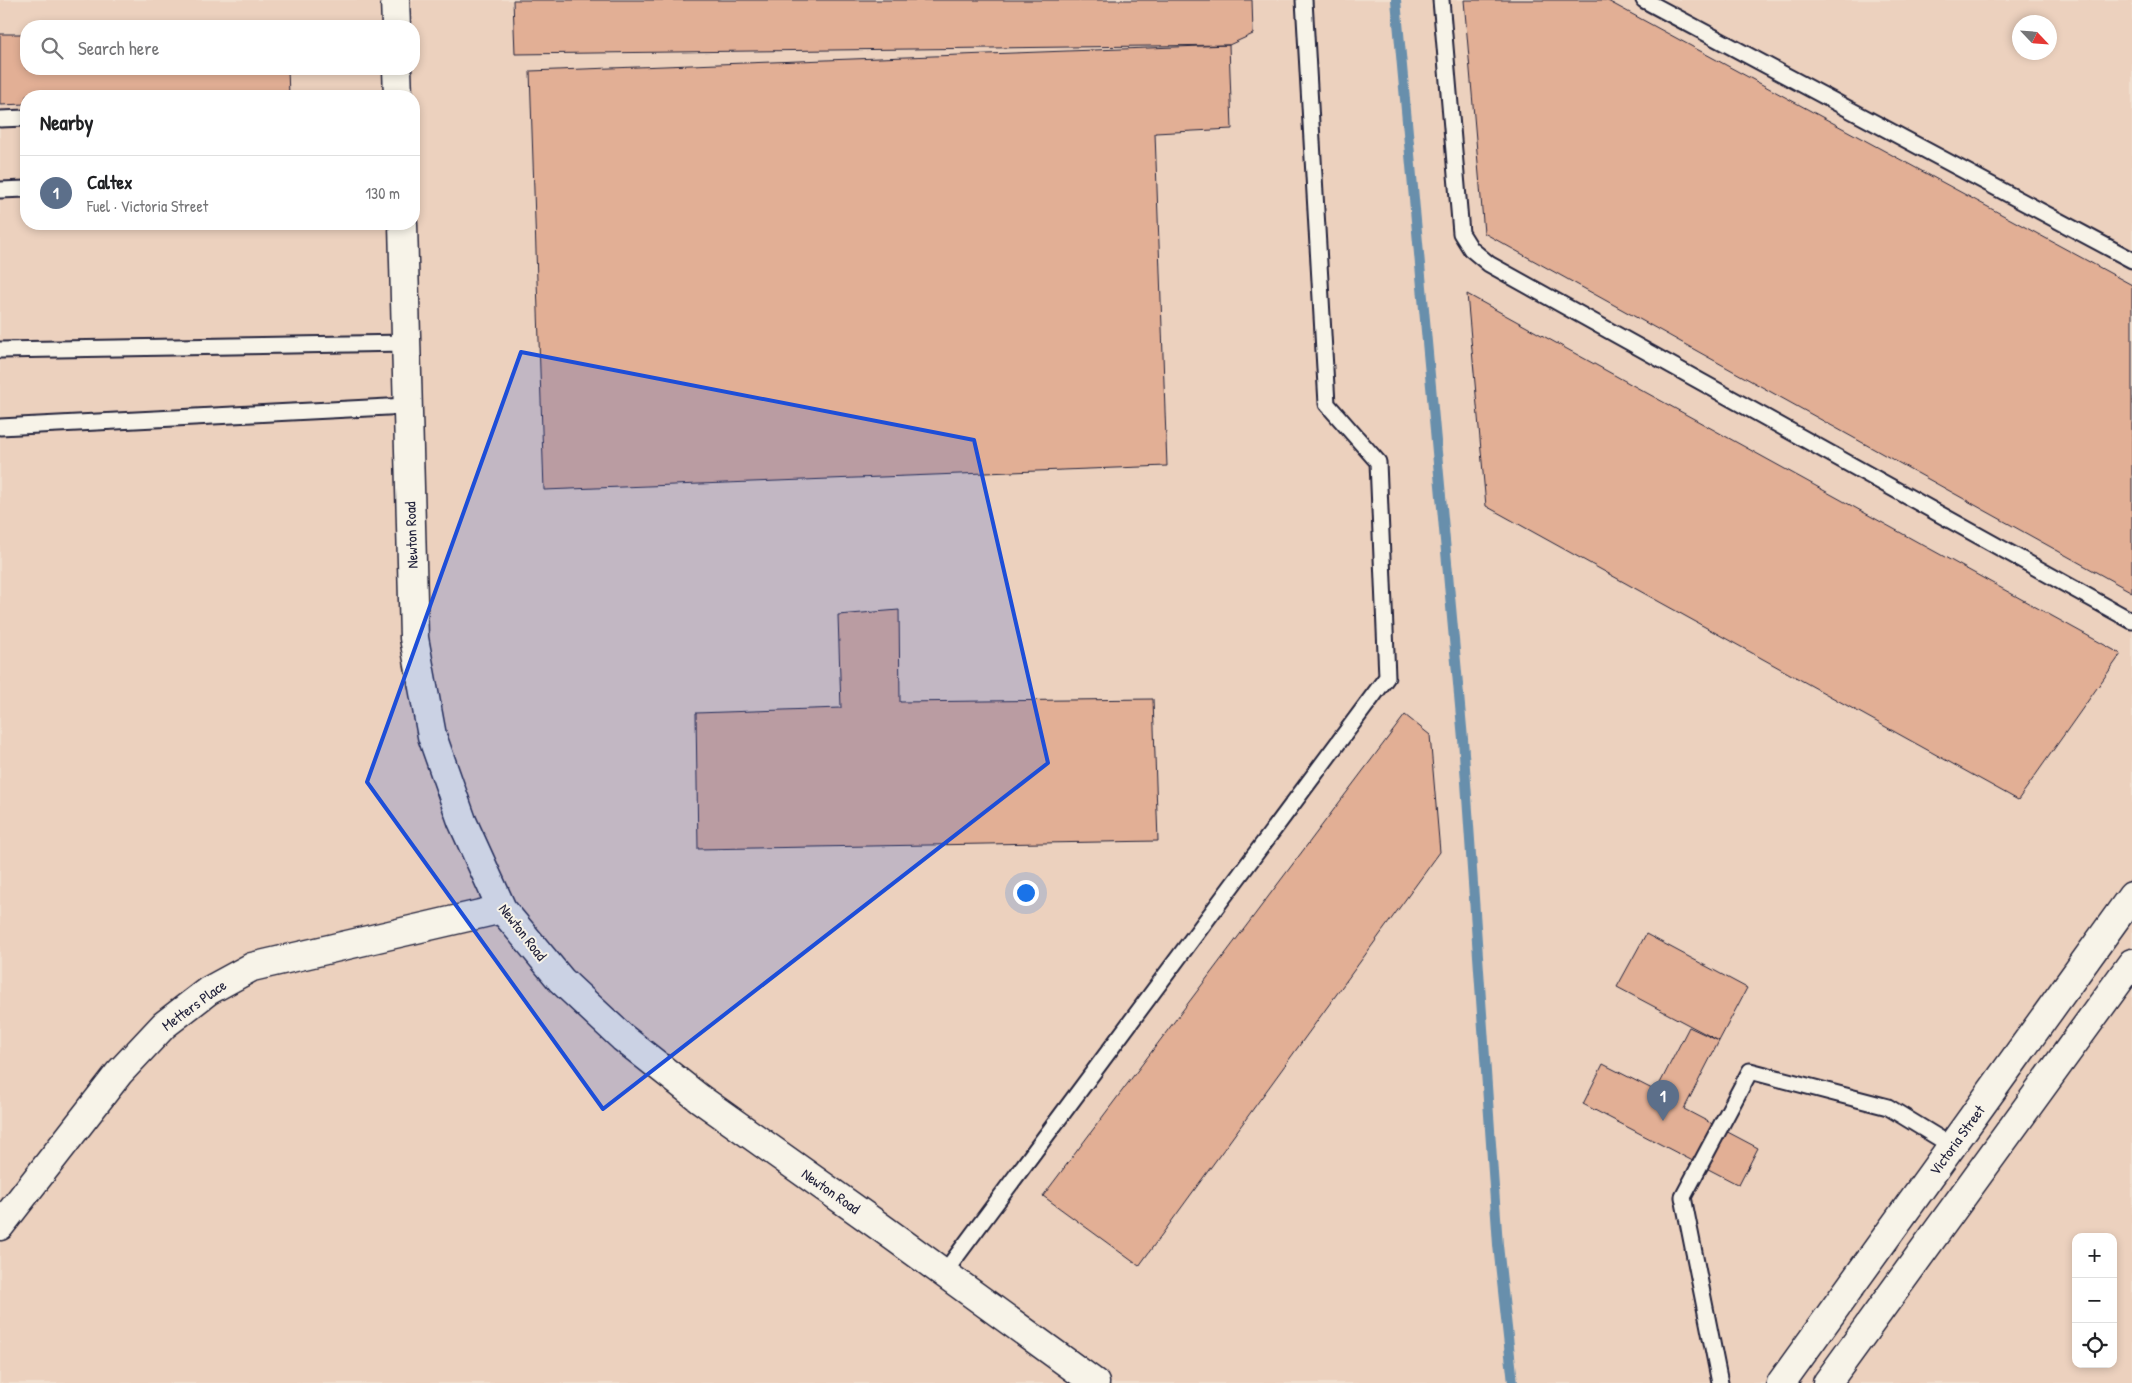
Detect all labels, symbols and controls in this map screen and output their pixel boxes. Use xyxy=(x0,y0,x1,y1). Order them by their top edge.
north arrow xyxy=(2012,15,2057,60)
search box xyxy=(20,20,420,75)
icon: search xyxy=(38,34,66,62)
text: Search here xyxy=(78,35,159,61)
text: Nearby xyxy=(40,108,93,137)
text: Caltex xyxy=(87,169,133,195)
text: 1 xyxy=(53,182,59,204)
text: 130 m xyxy=(365,182,400,204)
text: Fuel · Victoria Street xyxy=(87,195,208,217)
street label: Newton Road xyxy=(399,501,423,569)
your location xyxy=(1013,880,1039,906)
street label: Newton Road xyxy=(494,899,552,965)
street label: Metters Place xyxy=(157,974,231,1036)
pin: 1 xyxy=(1647,1080,1679,1121)
street label: Victoria Street xyxy=(1924,1100,1990,1179)
street label: Newton Road xyxy=(798,1163,865,1219)
map controls xyxy=(2072,1233,2117,1368)
button: + xyxy=(2072,1233,2117,1278)
button: − xyxy=(2072,1278,2117,1323)
button: locate xyxy=(2072,1323,2117,1368)

